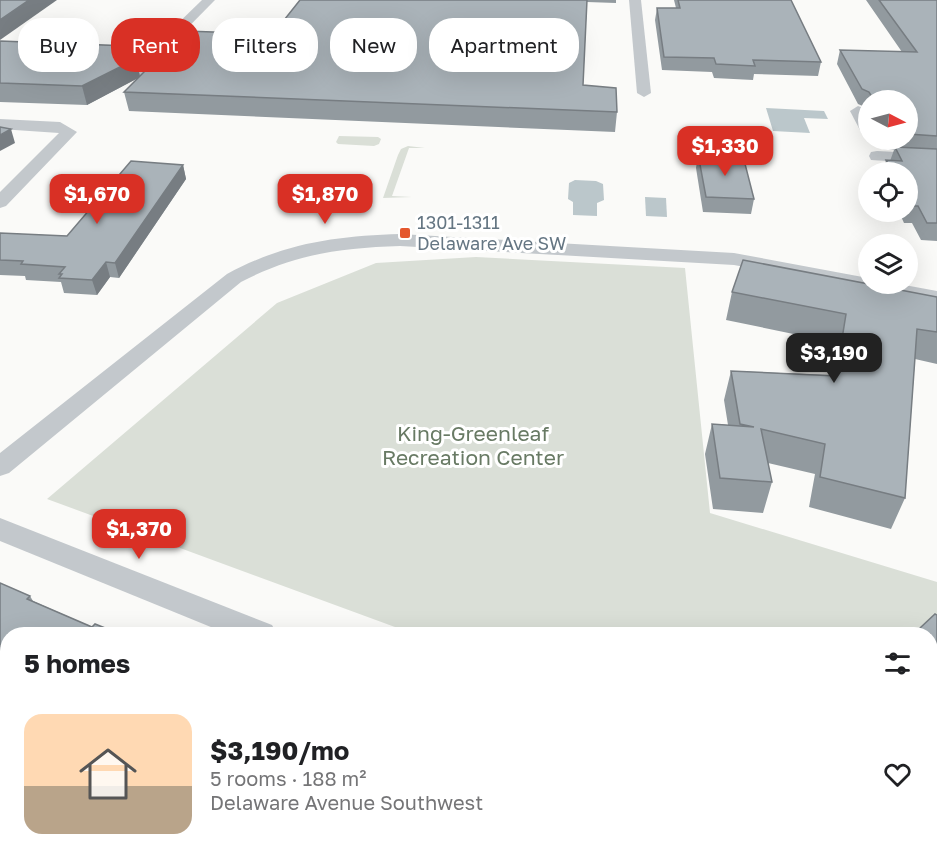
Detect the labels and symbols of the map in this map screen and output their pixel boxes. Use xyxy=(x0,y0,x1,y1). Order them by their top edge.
north arrow xyxy=(858,90,918,150)
pin: $1,330 xyxy=(676,126,774,177)
pin: $1,670 xyxy=(48,174,146,225)
pin: $1,870 xyxy=(276,174,374,225)
place label: 1301-1311 Delaware Ave SW xyxy=(417,211,566,254)
marker: 1301-1311 Delaware Ave SW xyxy=(398,226,412,240)
pin: $3,190 xyxy=(785,333,883,384)
park label: King-Greenleaf Recreation Center xyxy=(382,420,564,470)
pin: $1,370 xyxy=(90,509,188,560)

